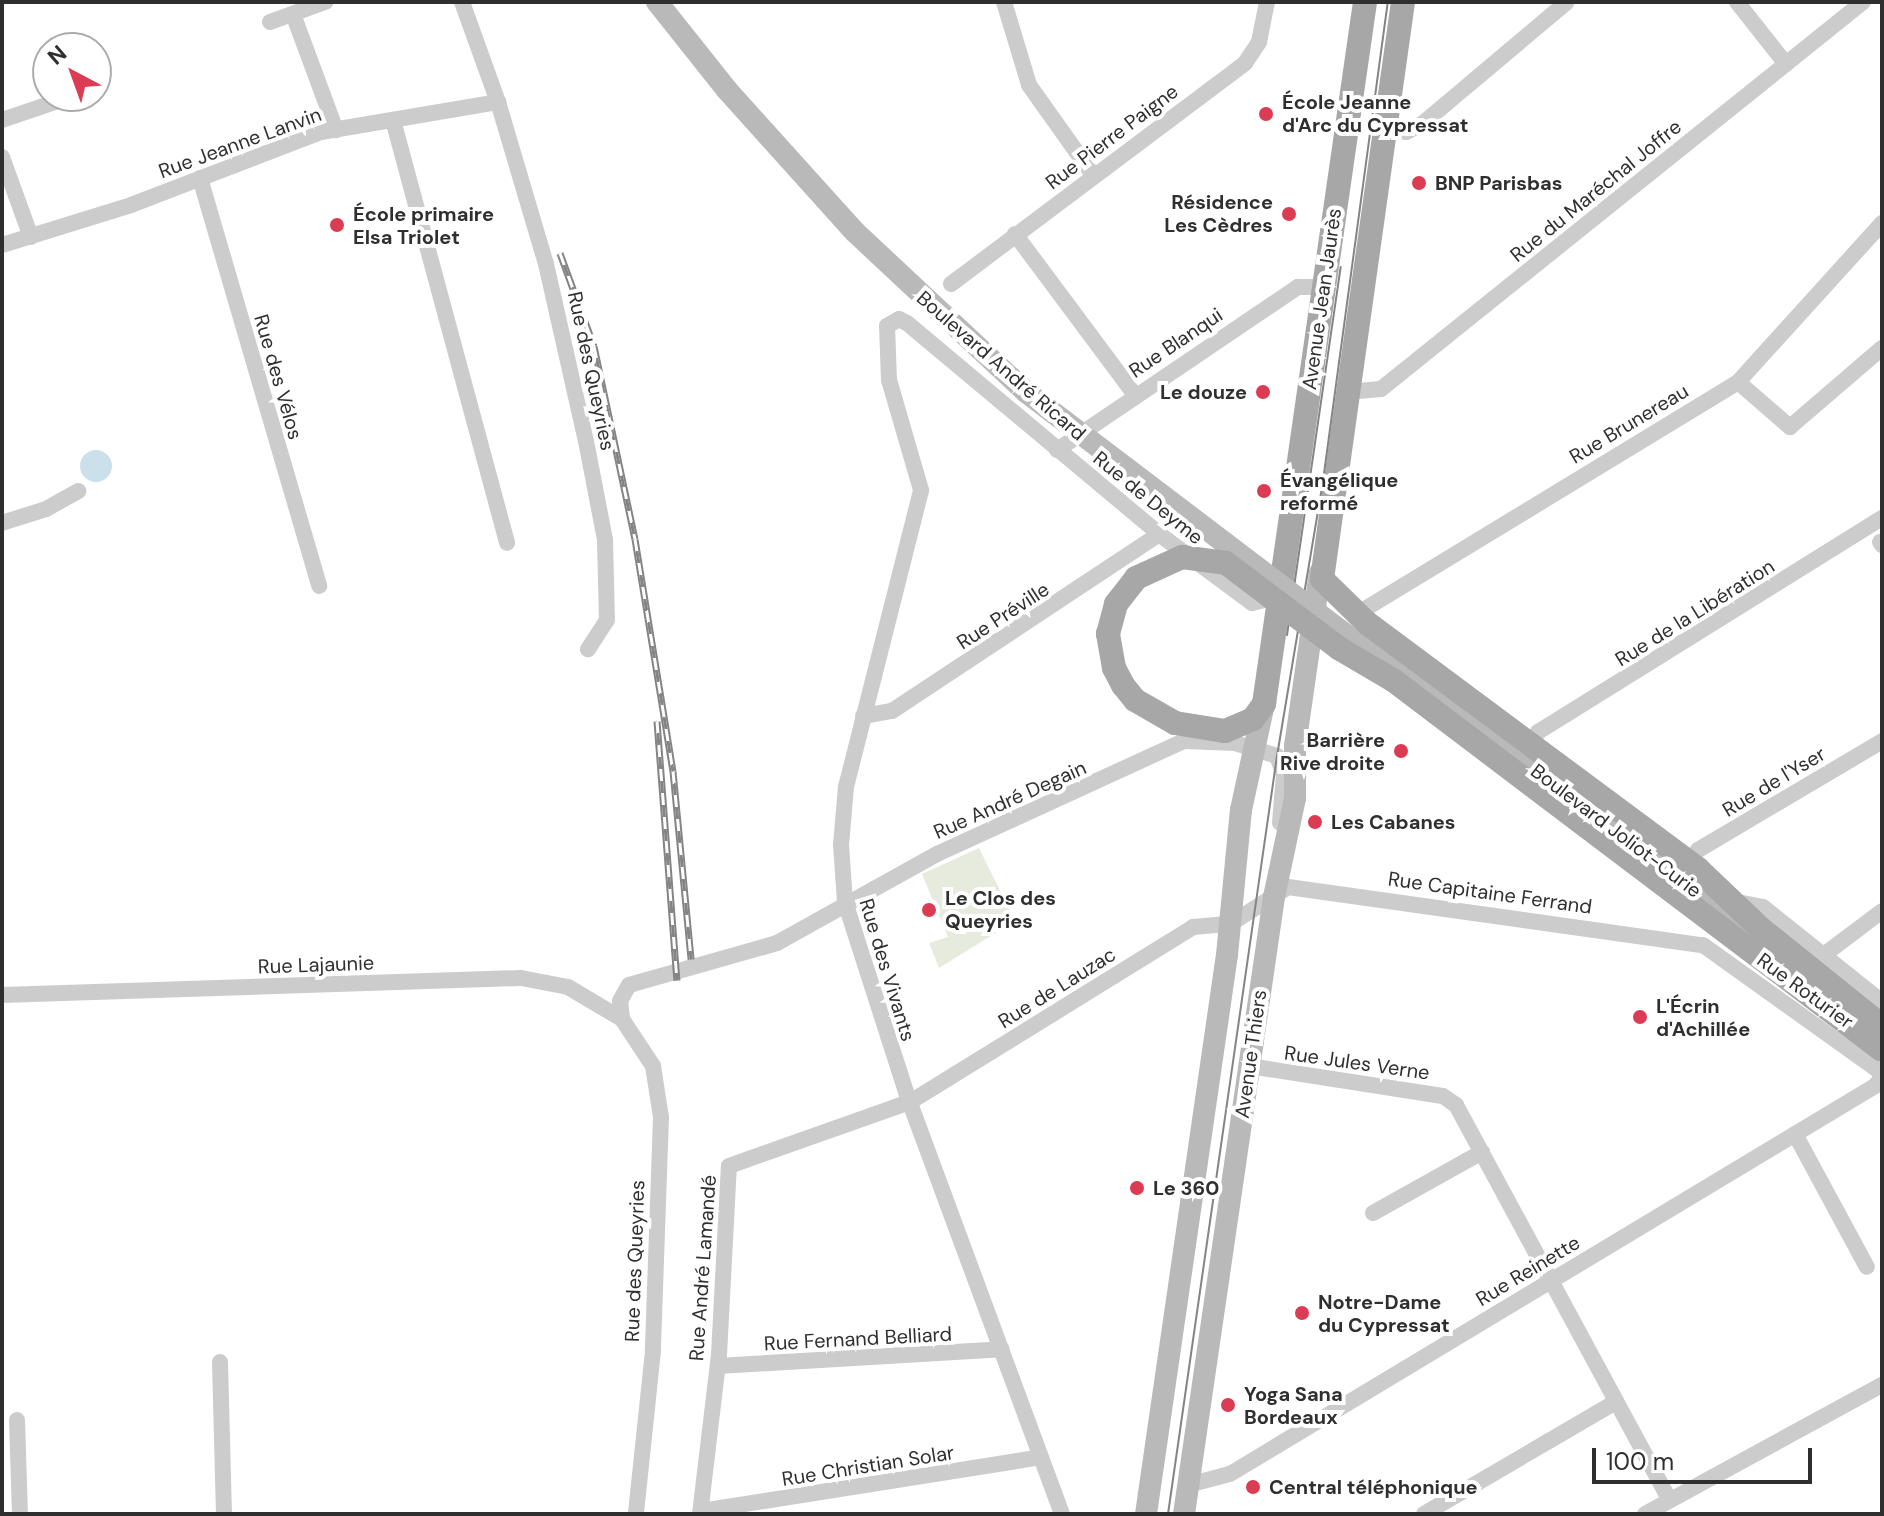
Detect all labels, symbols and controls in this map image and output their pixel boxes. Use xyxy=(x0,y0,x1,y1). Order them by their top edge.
north arrow xyxy=(32,32,112,112)
text: N xyxy=(42,39,73,71)
street label: Rue Pierre Paigne xyxy=(1041,79,1183,195)
place label: École Jeanne d'Arc du Cypressat xyxy=(1282,90,1468,137)
street label: Rue Jeanne Lanvin xyxy=(155,102,325,184)
marker: École Jeanne d'Arc du Cypressat xyxy=(1257,105,1275,123)
street label: Rue du Maréchal Joffre xyxy=(1506,115,1686,267)
place label: BNP Parisbas xyxy=(1435,171,1562,195)
marker: BNP Parisbas xyxy=(1410,174,1428,192)
place label: Résidence Les Cèdres xyxy=(1164,190,1273,237)
place label: École primaire Elsa Triolet xyxy=(353,202,494,249)
marker: Résidence Les Cèdres xyxy=(1280,205,1298,223)
street label: Avenue Jean Jaurès xyxy=(1297,207,1347,391)
marker: École primaire Elsa Triolet xyxy=(328,216,346,234)
street label: Boulevard André Ricard xyxy=(912,286,1090,446)
street label: Rue des Queyries xyxy=(562,289,620,453)
street label: Rue Blanqui xyxy=(1125,303,1227,383)
street label: Rue des Vélos xyxy=(249,312,307,442)
street label: Rue Brunereau xyxy=(1565,379,1693,469)
place label: Le douze xyxy=(1160,380,1247,404)
marker: Le douze xyxy=(1254,383,1272,401)
street label: Rue de Deyme xyxy=(1088,446,1208,550)
place label: Évangélique reformé xyxy=(1280,468,1398,515)
marker: Évangélique reformé xyxy=(1255,482,1273,500)
street label: Rue de la Libération xyxy=(1611,554,1779,672)
street label: Rue Préville xyxy=(952,577,1054,655)
place label: Barrière Rive droite xyxy=(1280,728,1385,775)
marker: Barrière Rive droite xyxy=(1392,742,1410,760)
street label: Rue de l'Yser xyxy=(1718,742,1830,822)
street label: Rue André Degain xyxy=(930,756,1090,844)
street label: Boulevard Joliot-Curie xyxy=(1526,759,1706,903)
place label: Les Cabanes xyxy=(1331,810,1455,834)
marker: Les Cabanes xyxy=(1306,813,1324,831)
street label: Rue Capitaine Ferrand xyxy=(1387,867,1593,919)
place label: Le Clos des Queyries xyxy=(945,886,1056,933)
street label: Rue des Vivants xyxy=(854,896,920,1044)
marker: Le Clos des Queyries xyxy=(920,901,938,919)
street label: Rue de Lauzac xyxy=(994,942,1120,1034)
street label: Rue Roturier xyxy=(1752,948,1858,1034)
street label: Rue Lajaunie xyxy=(257,951,375,979)
street label: Avenue Thiers xyxy=(1230,988,1272,1120)
place label: L'Écrin d'Achillée xyxy=(1656,994,1750,1041)
marker: L'Écrin d'Achillée xyxy=(1631,1008,1649,1026)
street label: Rue Jules Verne xyxy=(1283,1041,1431,1085)
street label: Rue André Lamandé xyxy=(685,1174,721,1362)
place label: Le 360 xyxy=(1153,1176,1219,1200)
marker: Le 360 xyxy=(1128,1179,1146,1197)
street label: Rue des Queyries xyxy=(620,1180,650,1342)
street label: Rue Reinette xyxy=(1472,1231,1584,1311)
place label: Notre-Dame du Cypressat xyxy=(1318,1290,1450,1337)
marker: Notre-Dame du Cypressat xyxy=(1293,1304,1311,1322)
street label: Rue Fernand Belliard xyxy=(763,1322,953,1356)
place label: Yoga Sana Bordeaux xyxy=(1244,1382,1343,1429)
marker: Yoga Sana Bordeaux xyxy=(1219,1396,1237,1414)
scale bar xyxy=(1596,1432,1816,1482)
street label: Rue Christian Solar xyxy=(780,1441,956,1491)
text: 100 m xyxy=(1606,1446,1674,1477)
place label: Central téléphonique xyxy=(1269,1475,1478,1499)
marker: Central téléphonique xyxy=(1244,1478,1262,1496)

